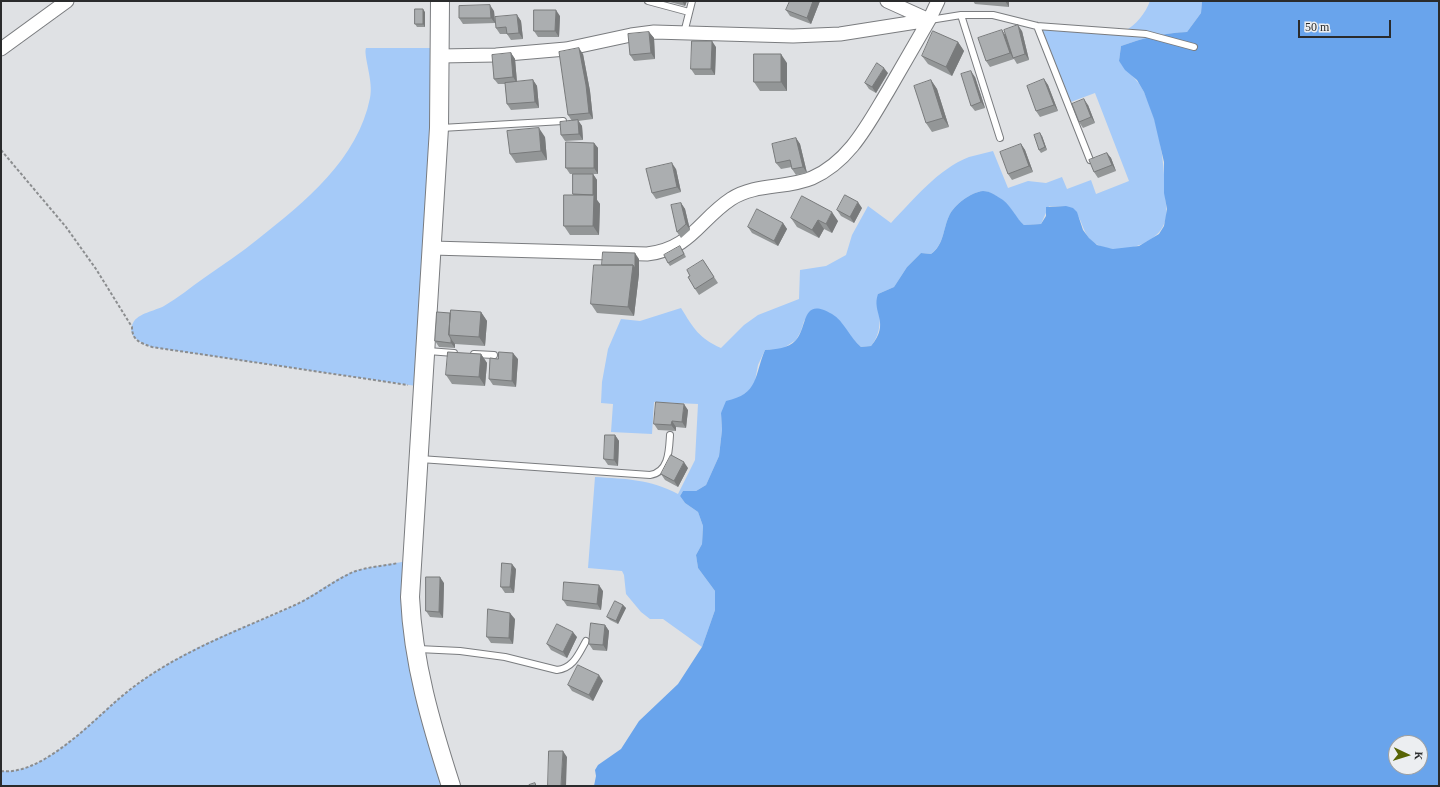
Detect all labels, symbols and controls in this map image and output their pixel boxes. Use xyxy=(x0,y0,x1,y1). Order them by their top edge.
scale bar xyxy=(1300,12,1393,38)
text: 50 m xyxy=(1305,20,1329,34)
north arrow xyxy=(1388,735,1428,775)
text: K xyxy=(1413,751,1425,760)

